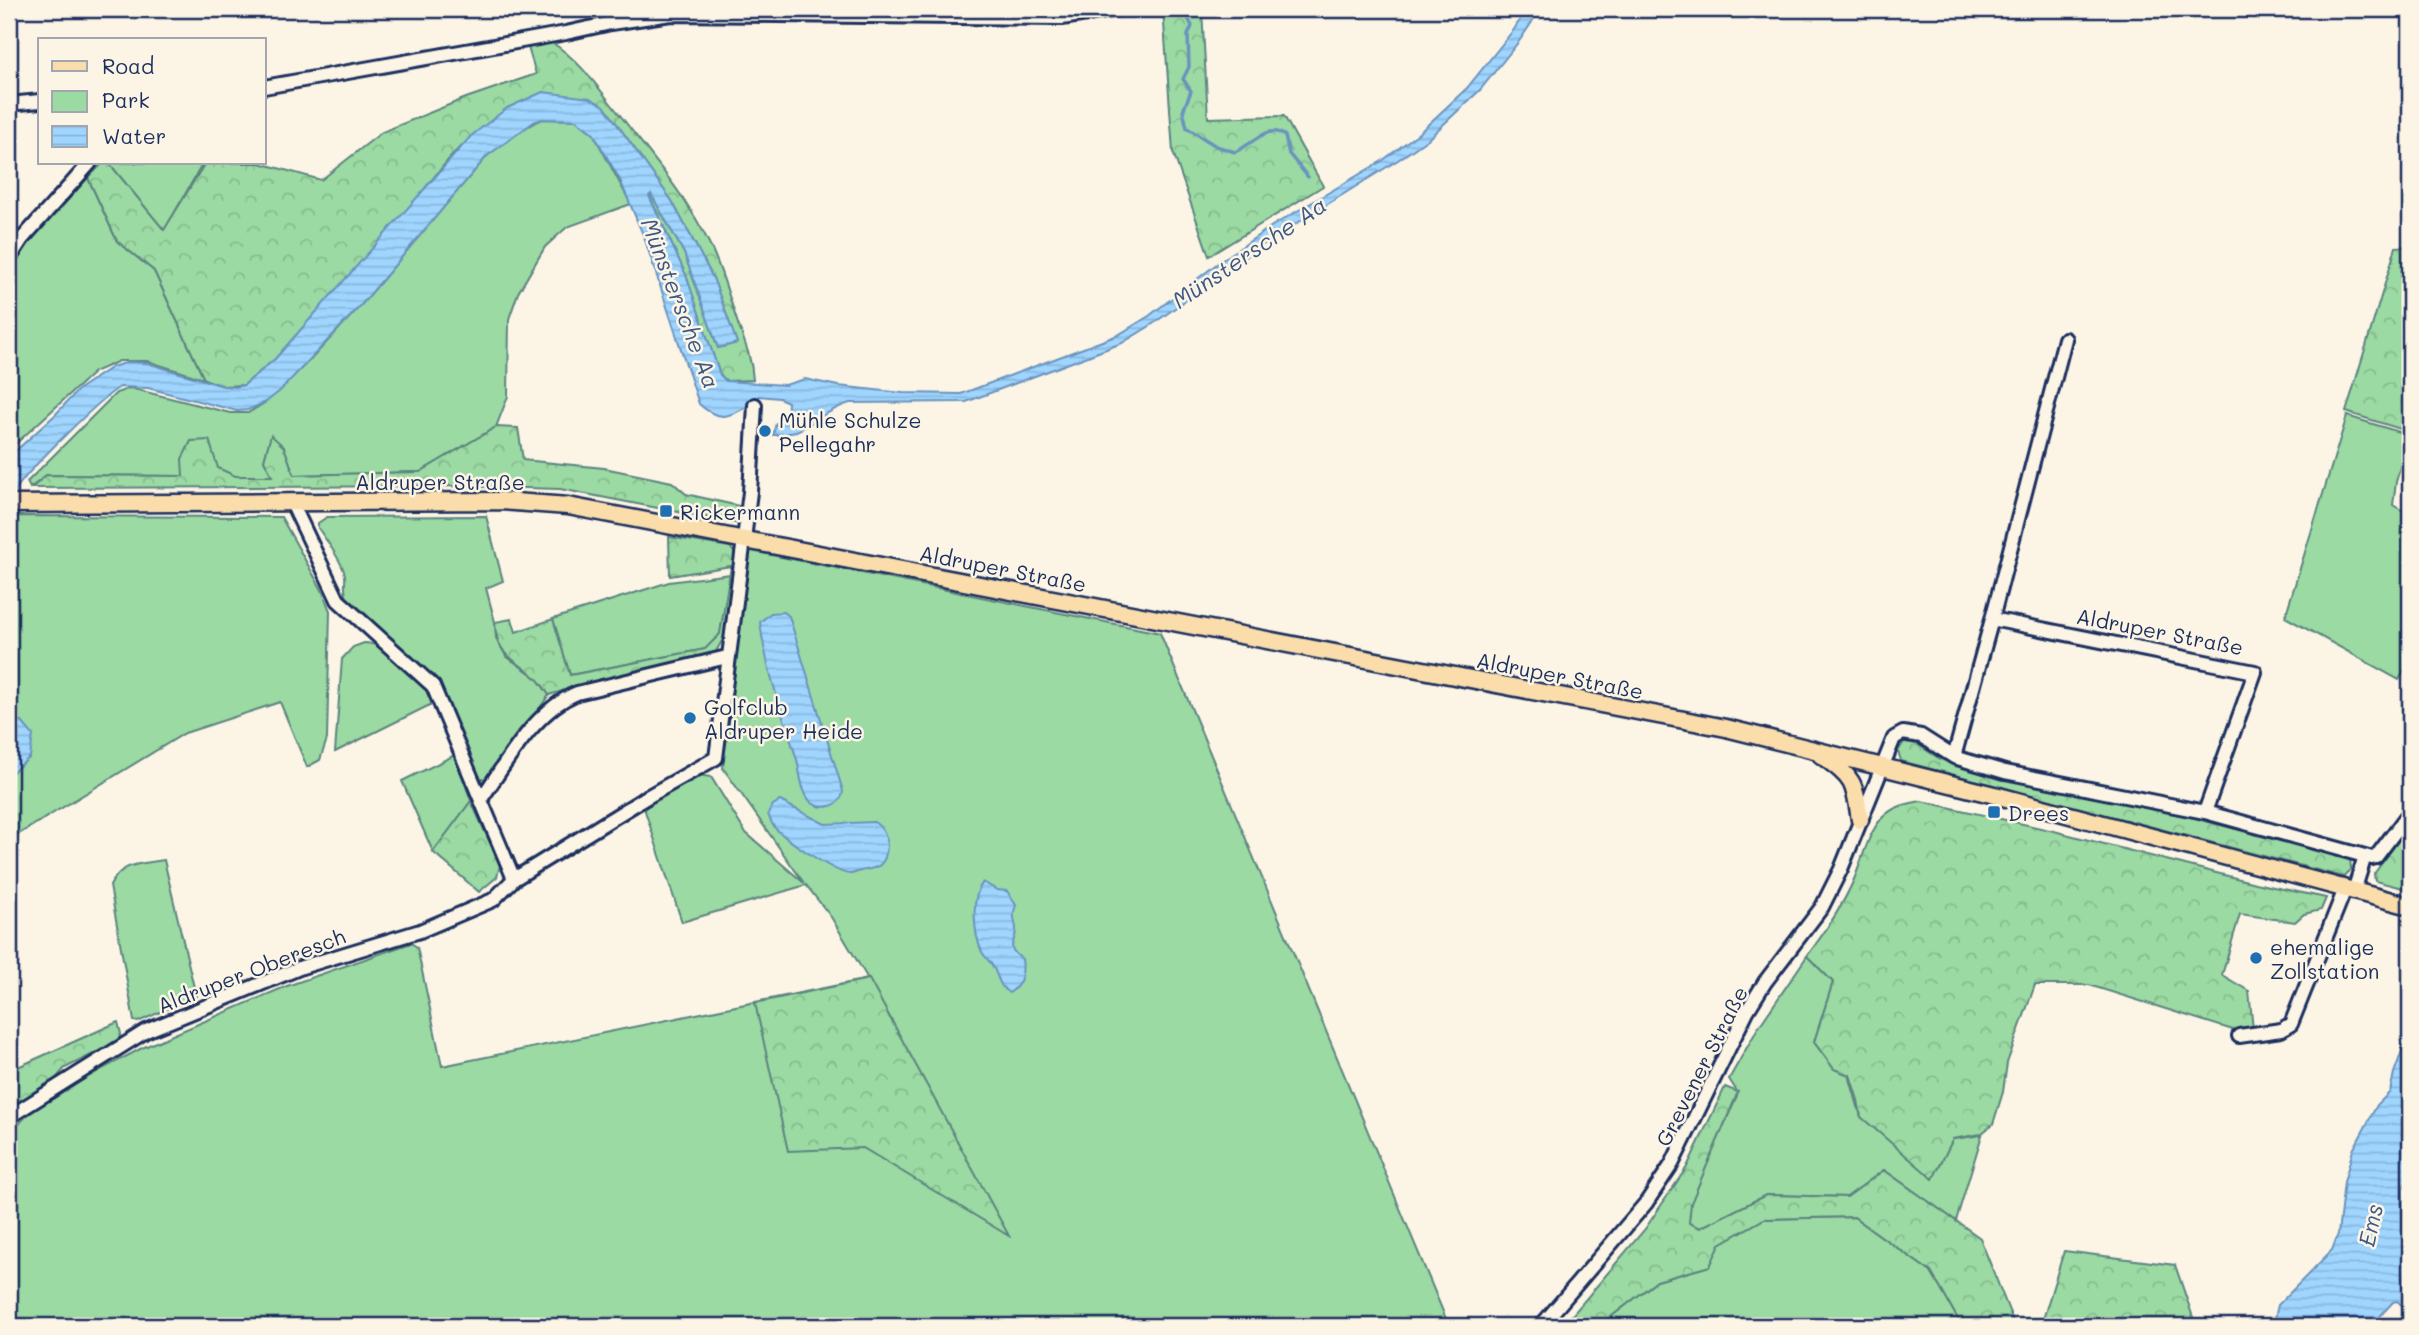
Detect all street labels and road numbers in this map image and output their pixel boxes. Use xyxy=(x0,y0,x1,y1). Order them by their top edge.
street label: Aldruper Straße xyxy=(355,468,525,495)
street label: Aldruper Straße xyxy=(917,539,1089,597)
street label: Aldruper Straße xyxy=(2074,602,2246,660)
street label: Aldruper Straße xyxy=(1474,646,1646,704)
street label: Aldruper Oberesch xyxy=(153,922,349,1018)
street label: Grevener Straße xyxy=(1649,981,1753,1151)

